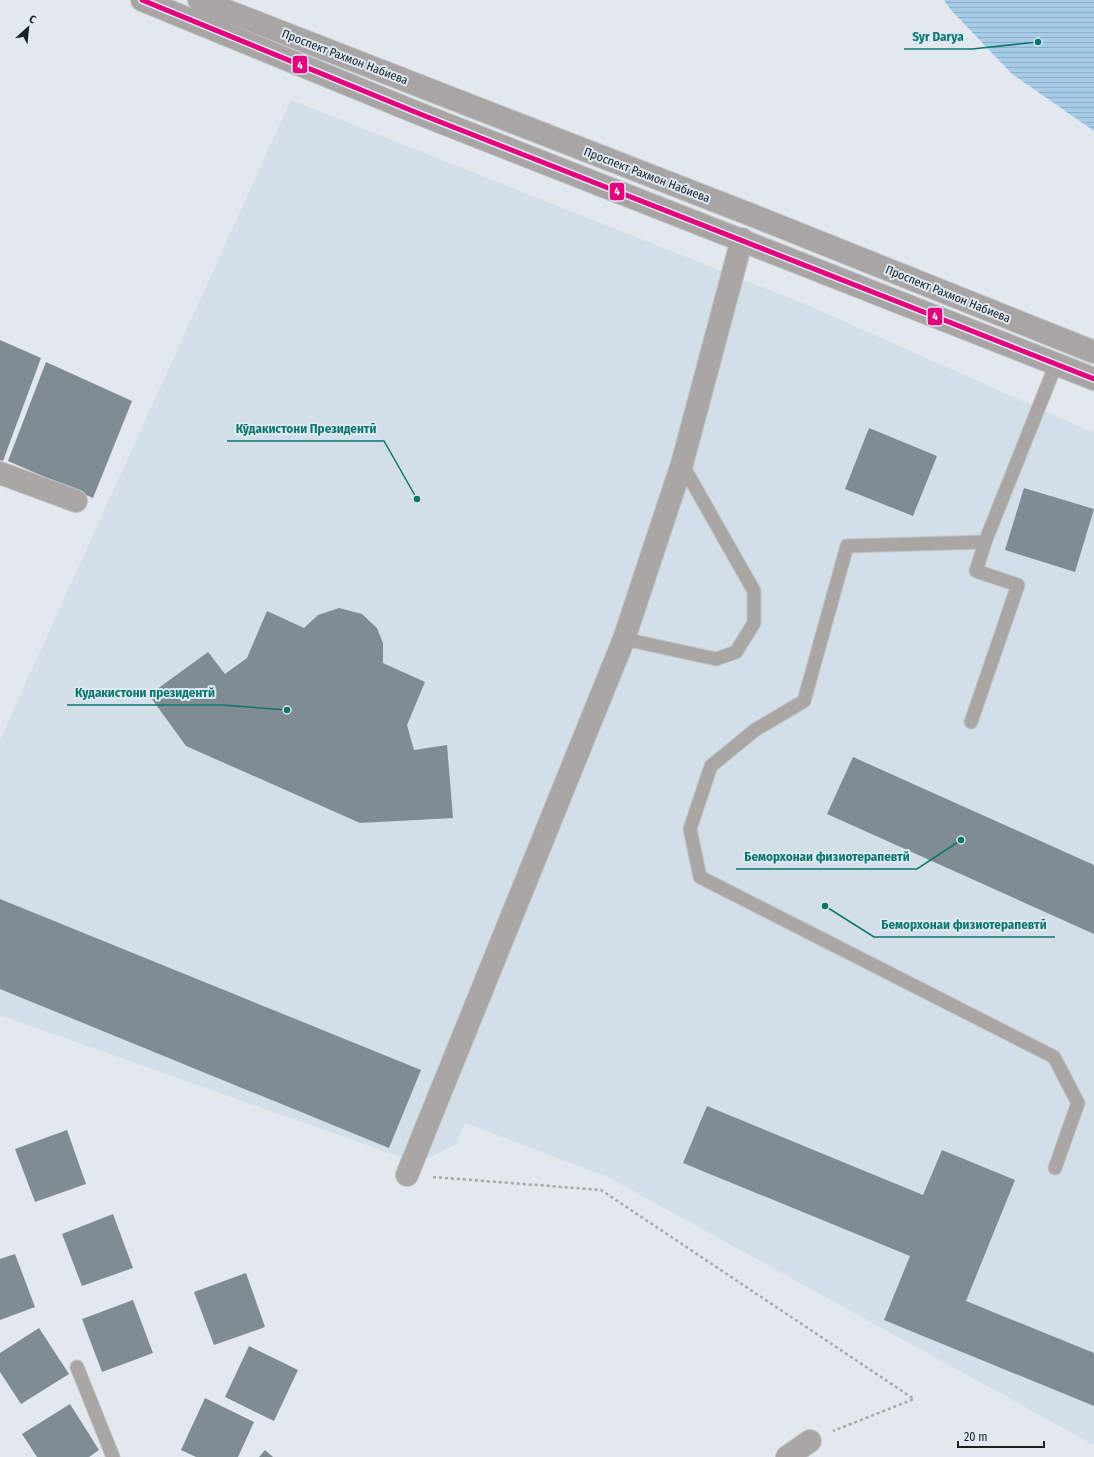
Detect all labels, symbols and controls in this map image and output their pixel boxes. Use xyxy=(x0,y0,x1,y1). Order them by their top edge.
north arrow xyxy=(8,8,48,48)
text: С xyxy=(27,12,38,27)
callout: Syr Darya xyxy=(904,24,972,49)
street label: Проспект Рахмон Набиева xyxy=(280,26,410,88)
text: Syr Darya xyxy=(912,29,964,44)
line badge: 4 xyxy=(292,55,308,74)
text: 4 xyxy=(297,59,303,72)
street label: Проспект Рахмон Набиева xyxy=(582,144,712,206)
line badge: 4 xyxy=(609,182,625,201)
text: 4 xyxy=(614,185,620,198)
street label: Проспект Рахмон Набиева xyxy=(883,262,1013,326)
line badge: 4 xyxy=(927,307,943,326)
text: 4 xyxy=(932,310,938,323)
callout: Кӯдакистони Президентӣ xyxy=(227,416,384,441)
text: Кӯдакистони Президентӣ xyxy=(236,421,376,436)
callout: Кудакистони президентй xyxy=(67,680,222,705)
text: Кудакистони президентй xyxy=(75,685,215,700)
callout: Беморхонаи физиотерапевтй xyxy=(736,844,917,869)
text: Беморхонаи физиотерапевтй xyxy=(744,849,910,864)
callout: Беморхонаи физиотерапевтӣ xyxy=(874,912,1055,937)
text: Беморхонаи физиотерапевтӣ xyxy=(881,917,1047,932)
scale bar xyxy=(958,1423,1044,1449)
text: 20 m xyxy=(964,1430,988,1444)

